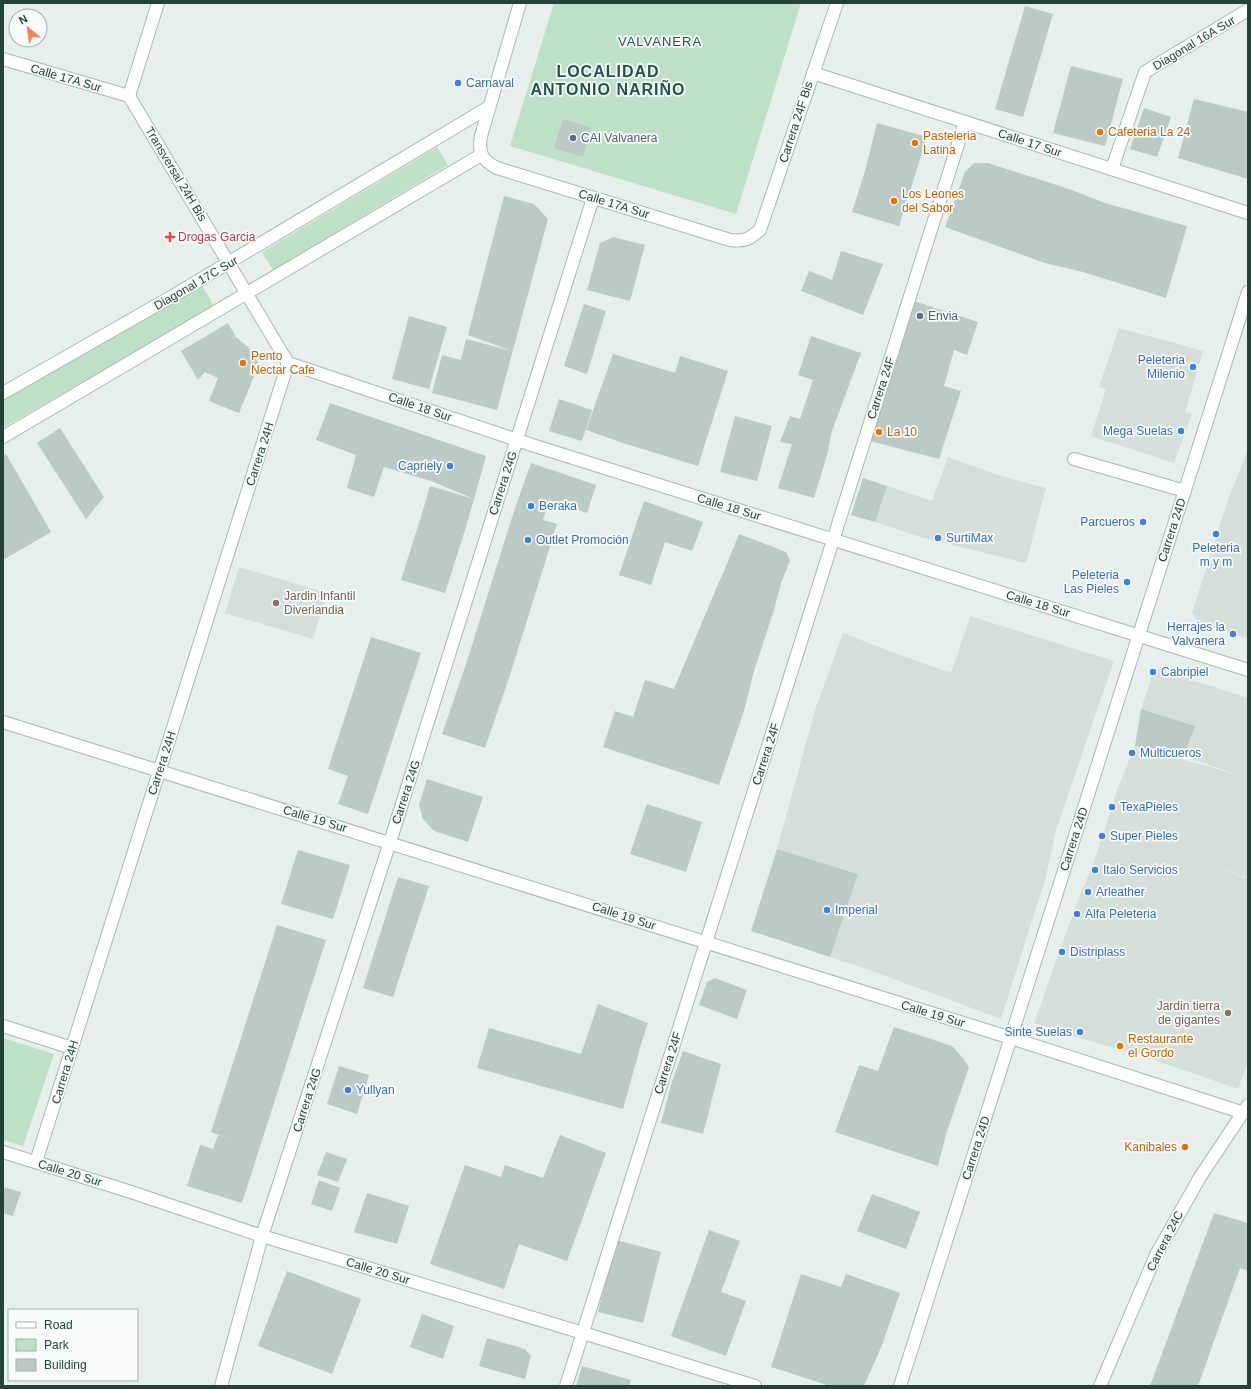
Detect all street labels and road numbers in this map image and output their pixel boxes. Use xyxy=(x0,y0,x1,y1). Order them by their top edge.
street label: Diagonal 16A Sur xyxy=(1150,13,1238,73)
street label: Calle 17A Sur xyxy=(29,61,103,95)
street label: Carrera 24F Bis xyxy=(776,80,816,164)
street label: Transversal 24H Bis xyxy=(142,124,210,224)
street label: Calle 17 Sur xyxy=(996,126,1064,160)
street label: Calle 17A Sur xyxy=(577,187,651,221)
street label: Diagonal 17C Sur xyxy=(151,253,241,313)
street label: Carrera 24F xyxy=(864,355,898,421)
street label: Calle 18 Sur xyxy=(386,390,454,424)
street label: Carrera 24H xyxy=(243,420,277,488)
street label: Carrera 24G xyxy=(486,449,520,517)
street label: Calle 18 Sur xyxy=(695,491,763,523)
street label: Carrera 24D xyxy=(1155,496,1189,564)
street label: Calle 18 Sur xyxy=(1004,588,1072,620)
street label: Carrera 24F xyxy=(749,721,783,787)
street label: Carrera 24H xyxy=(145,729,179,797)
street label: Carrera 24G xyxy=(389,758,423,826)
street label: Calle 19 Sur xyxy=(281,803,349,835)
street label: Carrera 24D xyxy=(1057,805,1091,873)
street label: Calle 19 Sur xyxy=(590,899,658,933)
street label: Calle 19 Sur xyxy=(899,998,967,1030)
street label: Carrera 24F xyxy=(651,1030,685,1096)
street label: Carrera 24H xyxy=(49,1038,81,1106)
street label: Carrera 24G xyxy=(290,1066,324,1134)
street label: Carrera 24D xyxy=(959,1114,993,1182)
street label: Calle 20 Sur xyxy=(36,1157,104,1189)
street label: Carrera 24C xyxy=(1144,1208,1186,1274)
street label: Calle 20 Sur xyxy=(344,1255,412,1287)

